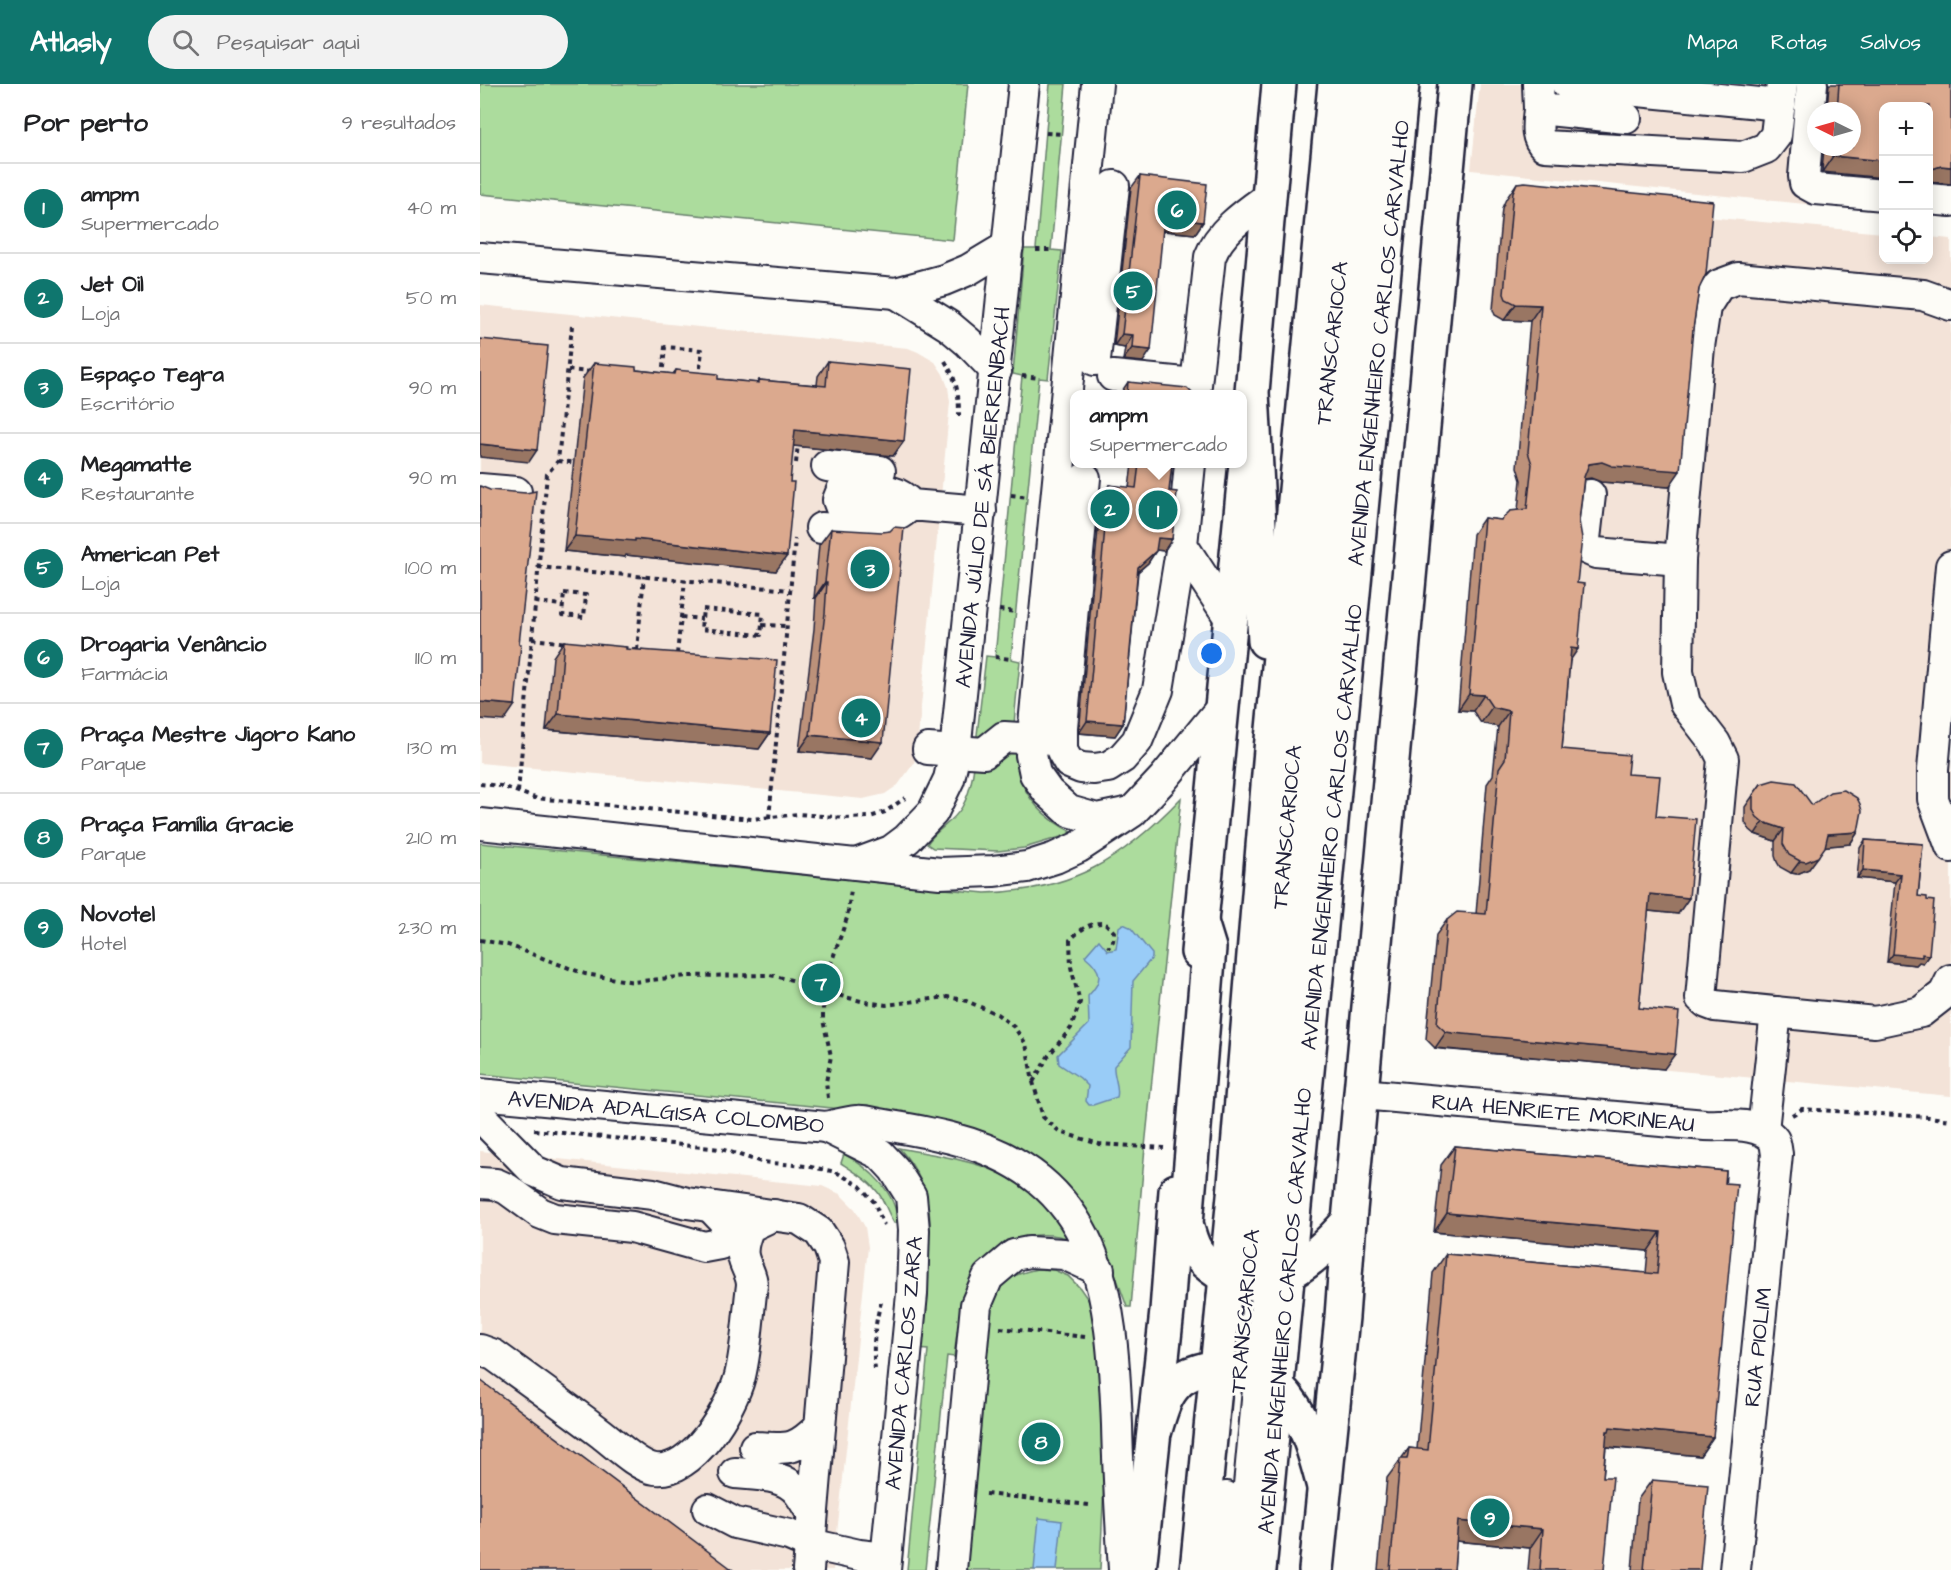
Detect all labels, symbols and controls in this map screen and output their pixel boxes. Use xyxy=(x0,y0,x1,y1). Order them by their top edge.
search box xyxy=(148,15,568,69)
text: Atlasly xyxy=(30,23,112,62)
icon: search xyxy=(169,26,202,59)
text: Pesquisar aqui xyxy=(217,27,360,58)
text: Mapa xyxy=(1687,28,1738,57)
text: Rotas xyxy=(1771,28,1827,57)
text: Salvos xyxy=(1860,28,1921,57)
north arrow xyxy=(1807,102,1861,156)
map controls xyxy=(1879,102,1933,264)
button: + xyxy=(1879,102,1933,156)
text: Por perto xyxy=(24,105,148,141)
text: 9 resultados xyxy=(342,109,456,137)
street label: AVENIDA ENGENHEIRO CARLOS CARVALHO xyxy=(1341,119,1418,567)
button: − xyxy=(1879,156,1933,210)
text: ampm xyxy=(81,179,139,210)
pin: 6 xyxy=(1158,188,1196,232)
text: 1 xyxy=(42,194,45,222)
text: 40 m xyxy=(406,194,456,222)
text: Supermercado xyxy=(81,210,219,238)
button: locate xyxy=(1879,210,1933,264)
street label: TRANSCARIOCA xyxy=(1308,260,1357,427)
pin: 5 xyxy=(1114,268,1152,314)
text: Jet Oil xyxy=(81,269,144,300)
text: 2 xyxy=(38,284,49,312)
text: 50 m xyxy=(406,284,456,312)
text: Loja xyxy=(81,300,120,328)
street label: AVENIDA JÚLIO DE SÁ BIERRENBACH xyxy=(948,305,1019,689)
text: Espaço Tegra xyxy=(81,359,224,390)
text: 3 xyxy=(38,374,49,402)
text: 90 m xyxy=(408,374,456,402)
text: Escritório xyxy=(81,390,174,418)
popup xyxy=(1070,390,1247,468)
text: ampm xyxy=(1090,400,1147,431)
text: Supermercado xyxy=(1090,431,1227,459)
text: Megamatte xyxy=(81,449,192,480)
text: 4 xyxy=(37,464,50,492)
text: 90 m xyxy=(408,464,456,492)
text: Restaurante xyxy=(81,480,195,508)
pin: 2 xyxy=(1090,486,1130,532)
pin: 1 xyxy=(1138,488,1178,532)
text: American Pet xyxy=(81,539,219,570)
pin: 3 xyxy=(850,546,890,592)
text: 5 xyxy=(36,554,51,582)
text: 100 m xyxy=(405,554,456,582)
text: Loja xyxy=(81,570,120,598)
street label: AVENIDA ENGENHEIRO CARLOS CARVALHO xyxy=(1294,603,1371,1051)
text: Drogaria Venâncio xyxy=(81,629,266,660)
your location xyxy=(1197,639,1226,668)
text: 6 xyxy=(37,644,50,672)
text: 110 m xyxy=(415,644,456,672)
text: Farmácia xyxy=(81,660,168,688)
pin: 4 xyxy=(842,696,880,740)
text: Praça Mestre Jigoro Kano xyxy=(81,719,355,750)
text: 7 xyxy=(37,734,50,762)
text: 130 m xyxy=(407,734,456,762)
street label: TRANSCARIOCA xyxy=(1265,744,1310,910)
text: Parque xyxy=(81,750,146,778)
text: Praça Família Gracie xyxy=(81,809,294,840)
text: 8 xyxy=(37,824,50,852)
text: 210 m xyxy=(406,824,456,852)
text: Parque xyxy=(81,840,146,868)
text: Novotel xyxy=(81,899,155,930)
text: 9 xyxy=(38,914,49,942)
text: 230 m xyxy=(398,914,456,942)
text: Hotel xyxy=(81,930,126,958)
pin: 7 xyxy=(802,960,840,1006)
street label: AVENIDA ADALGISA COLOMBO xyxy=(506,1083,826,1142)
street label: AVENIDA ENGENHEIRO CARLOS CARVALHO xyxy=(1251,1086,1320,1536)
street label: RUA HENRIETE MORINEAU xyxy=(1430,1087,1696,1140)
street label: TRANSCARIOCA xyxy=(1223,1228,1268,1394)
street label: AVENIDA CARLOS ZARA xyxy=(878,1235,931,1491)
street label: RUA PIOLIM xyxy=(1737,1286,1780,1408)
pin: 8 xyxy=(1022,1420,1060,1464)
pin: 9 xyxy=(1470,1496,1510,1540)

